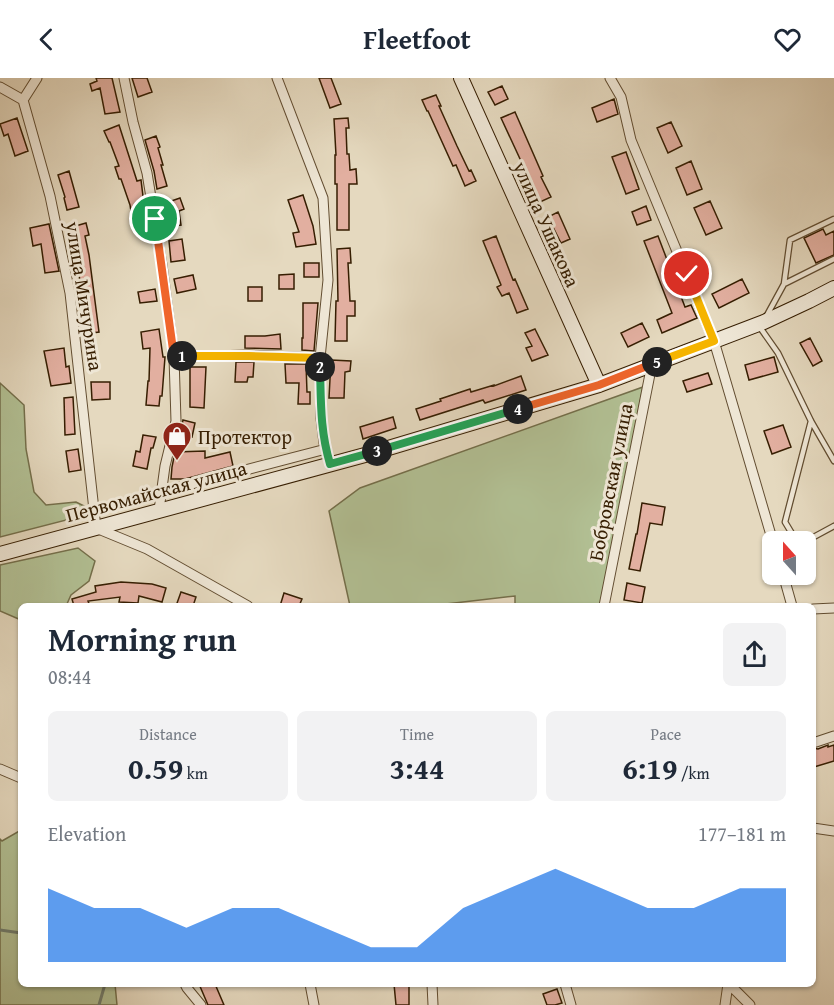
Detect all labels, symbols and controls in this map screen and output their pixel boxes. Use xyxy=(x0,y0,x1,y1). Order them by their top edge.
text: Fleetfoot xyxy=(363,19,471,59)
icon: back xyxy=(30,23,63,56)
icon: heart xyxy=(771,23,804,56)
street label: улица Ушакова xyxy=(506,155,588,292)
pin xyxy=(129,193,180,244)
icon: arrive xyxy=(138,202,171,235)
street label: улица Мичурина xyxy=(59,218,111,373)
pin xyxy=(661,248,712,299)
icon: check xyxy=(670,257,703,290)
pin: 1 xyxy=(167,341,197,371)
text: 1 xyxy=(178,344,186,368)
pin: 5 xyxy=(642,347,672,377)
text: 5 xyxy=(653,350,661,374)
pin: 2 xyxy=(305,352,335,382)
text: 2 xyxy=(316,355,324,379)
pin: 4 xyxy=(503,394,533,424)
text: 4 xyxy=(514,397,522,421)
street label: Бобровская улица xyxy=(581,400,640,563)
shop icon: Протектор xyxy=(161,420,193,462)
place label: Протектор xyxy=(198,422,292,451)
pin: 3 xyxy=(362,436,392,466)
text: 3 xyxy=(373,439,381,463)
street label: Первомайская улица xyxy=(62,453,250,529)
north arrow xyxy=(762,531,816,585)
map controls xyxy=(762,531,816,585)
text: Morning run xyxy=(48,615,237,663)
button: share xyxy=(723,623,786,686)
text: 08:44 xyxy=(48,662,91,691)
text: Distance xyxy=(139,722,197,746)
text: Time xyxy=(400,722,434,746)
text: Pace xyxy=(651,722,681,746)
text: 0.59 xyxy=(128,746,183,790)
text: 3:44 xyxy=(389,746,445,790)
text: 6:19 xyxy=(622,746,677,790)
text: km xyxy=(183,761,208,785)
text: /km xyxy=(677,761,710,785)
text: Elevation xyxy=(48,819,126,848)
text: 177–181 m xyxy=(698,819,786,848)

